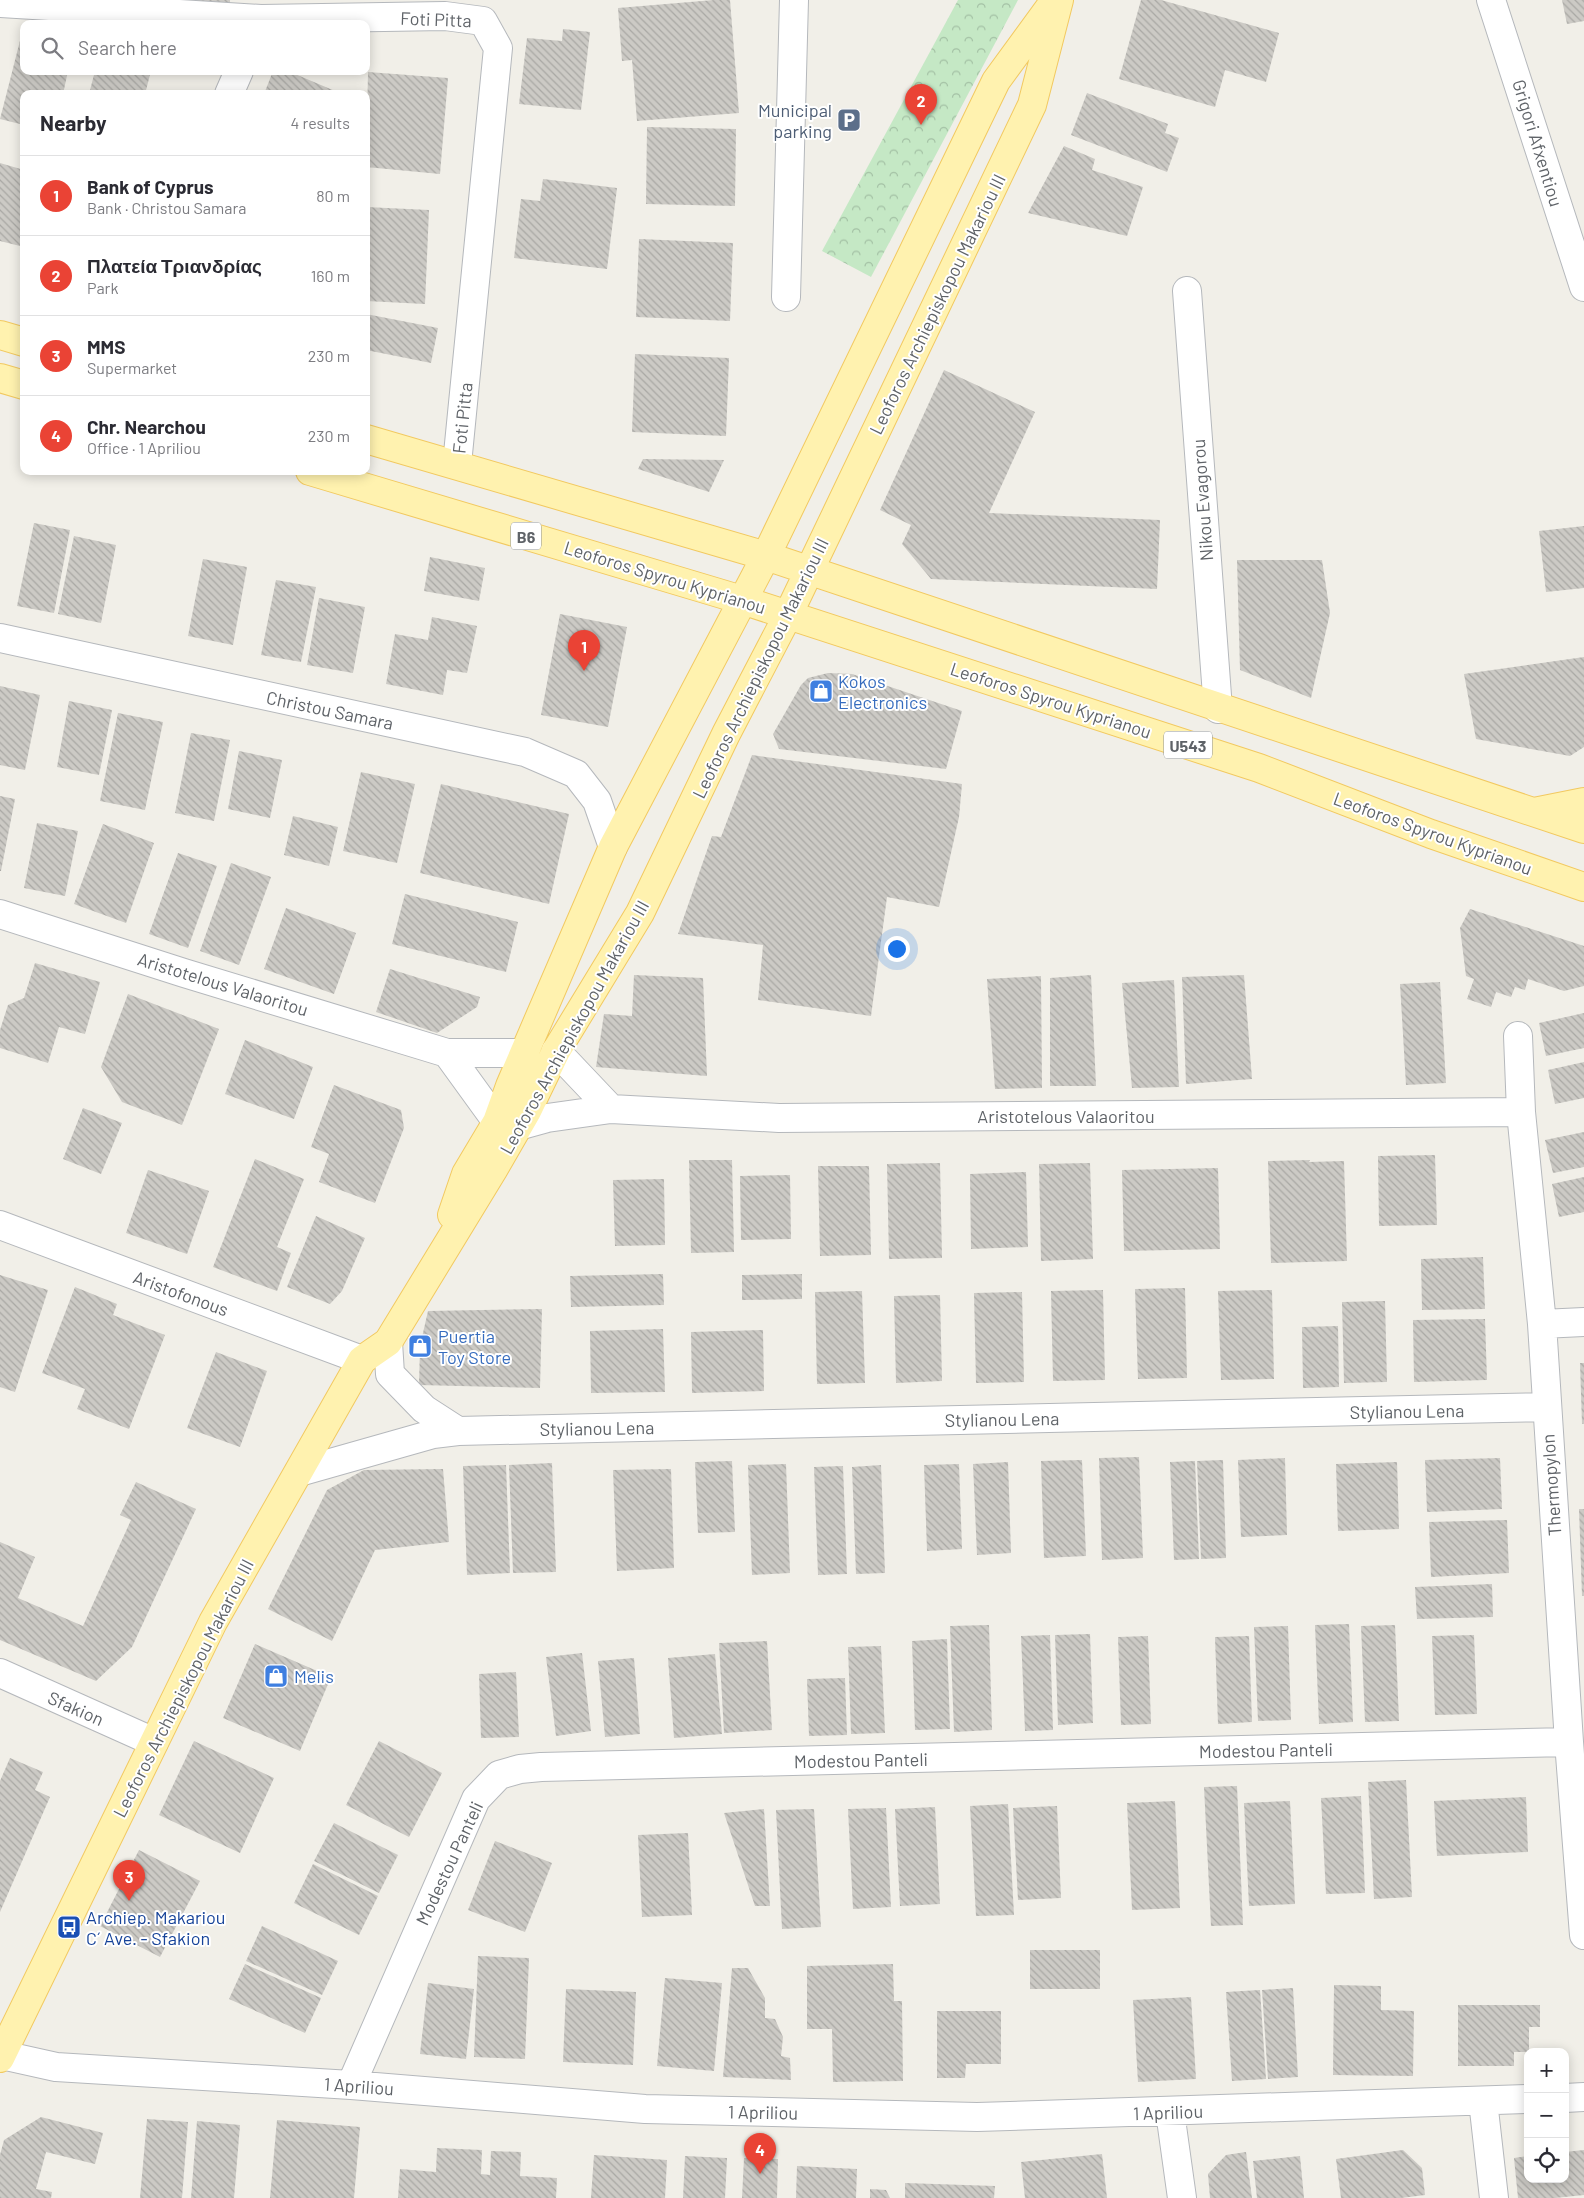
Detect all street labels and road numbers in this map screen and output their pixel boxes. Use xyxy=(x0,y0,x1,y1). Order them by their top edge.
street label: Foti Pitta xyxy=(400,7,472,31)
street label: Grigori Afxentiou xyxy=(1508,77,1568,209)
street label: Leoforos Archiepiskopou Makariou III xyxy=(864,170,1010,438)
street label: Foti Pitta xyxy=(447,381,477,455)
street label: Nikou Evagorou xyxy=(1187,438,1217,562)
road number: B6 xyxy=(511,522,541,550)
street label: Leoforos Archiepiskopou Makariou III xyxy=(687,534,833,802)
street label: Leoforos Spyrou Kyprianou xyxy=(561,536,769,618)
street label: Leoforos Spyrou Kyprianou xyxy=(948,657,1154,743)
street label: Christou Samara xyxy=(265,686,395,734)
road number: U543 xyxy=(1164,732,1212,758)
street label: Leoforos Spyrou Kyprianou xyxy=(1331,787,1535,879)
street label: Leoforos Archiepiskopou Makariou III xyxy=(495,896,653,1158)
street label: Aristotelous Valaoritou xyxy=(135,948,311,1020)
street label: Aristotelous Valaoritou xyxy=(977,1105,1155,1127)
street label: Aristofonous xyxy=(130,1266,232,1320)
street label: Stylianou Lena xyxy=(1349,1399,1465,1423)
street label: Stylianou Lena xyxy=(944,1407,1060,1431)
street label: Stylianou Lena xyxy=(539,1416,655,1440)
street label: Thermopylon xyxy=(1536,1433,1566,1537)
street label: Leoforos Archiepiskopou Makariou III xyxy=(108,1555,258,1821)
street label: Sfakion xyxy=(45,1686,107,1730)
street label: Modestou Panteli xyxy=(1199,1738,1333,1762)
street label: Modestou Panteli xyxy=(794,1748,928,1772)
street label: Modestou Panteli xyxy=(411,1798,487,1928)
street label: 1 Apriliou xyxy=(323,2073,395,2099)
street label: 1 Apriliou xyxy=(728,2100,798,2124)
street label: 1 Apriliou xyxy=(1133,2100,1203,2124)

